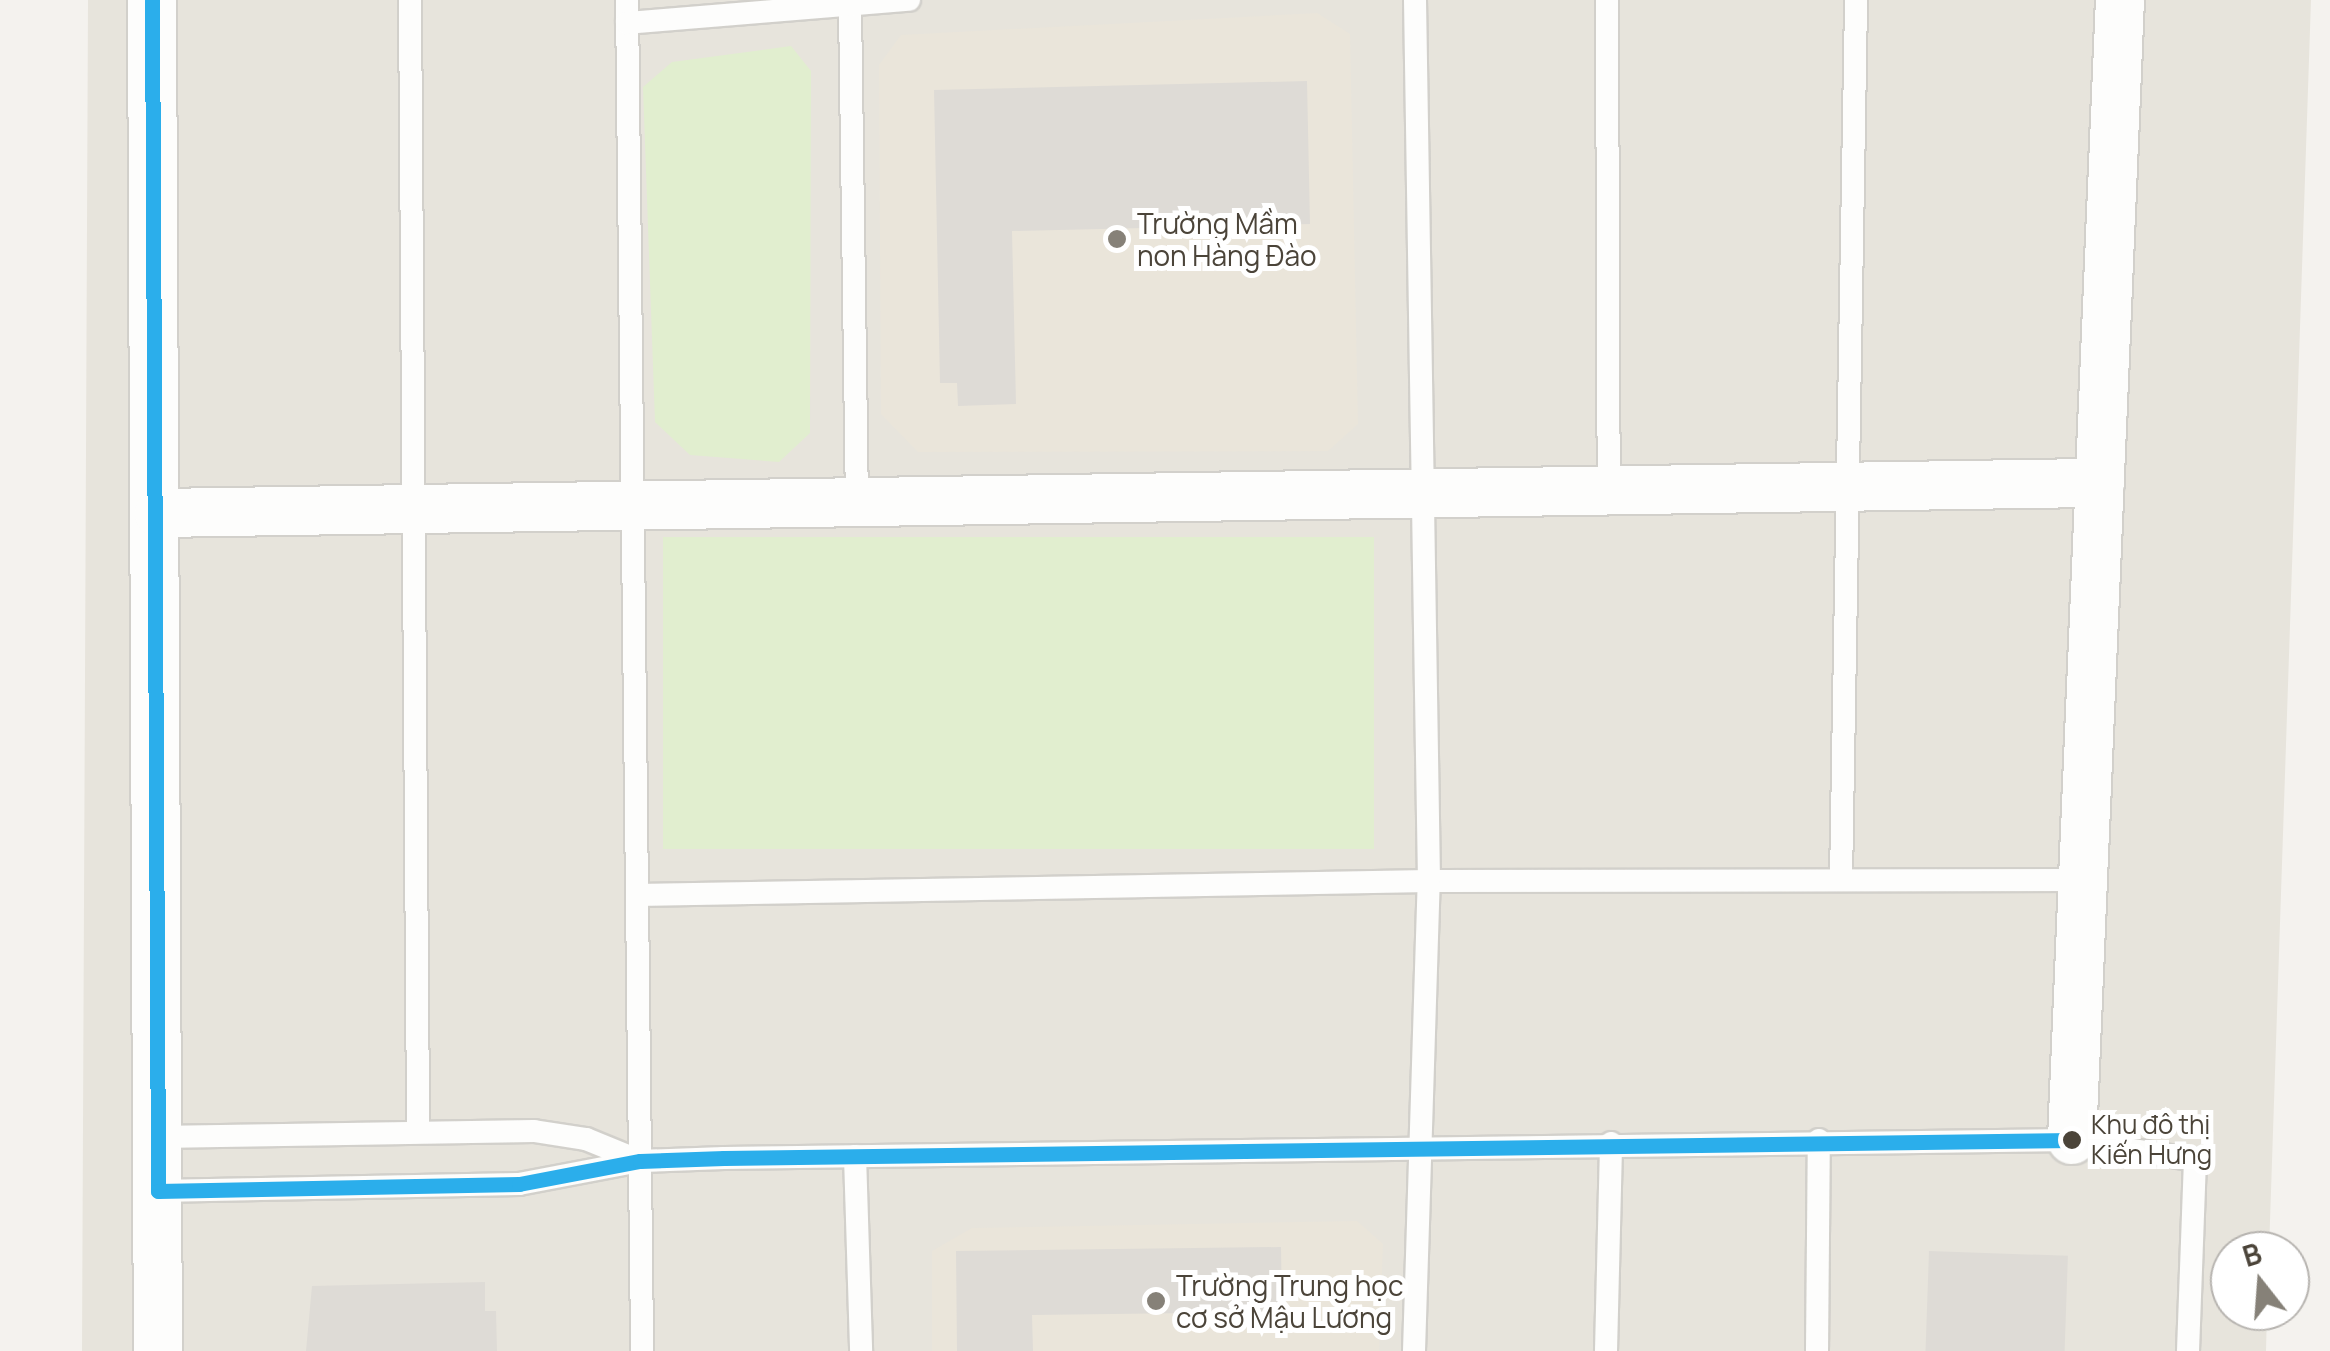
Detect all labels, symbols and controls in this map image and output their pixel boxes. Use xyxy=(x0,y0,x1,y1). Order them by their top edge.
place label: Trường Mầm non Hàng Đào xyxy=(1137,206,1317,272)
marker: Trường Mầm non Hàng Đào xyxy=(1106,228,1128,250)
place label: Khu đô thị Kiến Hưng xyxy=(2091,1109,2212,1170)
marker: Khu đô thị Kiến Hưng xyxy=(2062,1130,2082,1150)
north arrow xyxy=(2210,1231,2310,1331)
text: B xyxy=(2238,1233,2266,1275)
place label: Trường Trung học cơ sở Mậu Lương xyxy=(1176,1268,1403,1334)
marker: Trường Trung học cơ sở Mậu Lương xyxy=(1145,1290,1167,1312)

